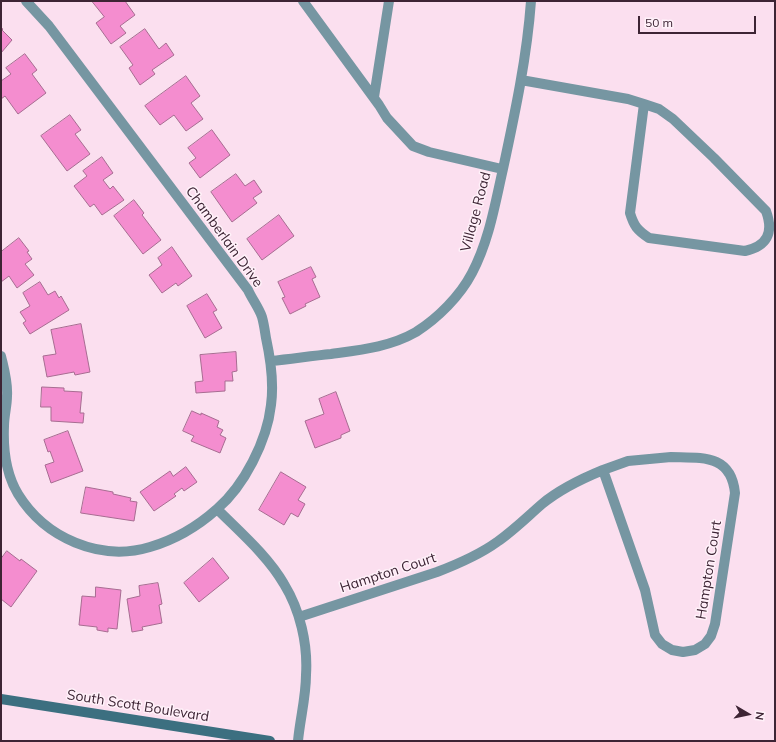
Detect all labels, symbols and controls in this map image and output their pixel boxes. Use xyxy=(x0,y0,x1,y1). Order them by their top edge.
scale bar xyxy=(640,8,758,34)
text: 50 m xyxy=(645,15,673,30)
street label: Village Road xyxy=(457,170,495,254)
street label: Chamberlain Drive xyxy=(182,183,266,291)
street label: Hampton Court xyxy=(693,519,725,621)
street label: Hampton Court xyxy=(338,550,438,596)
street label: South Scott Boulevard xyxy=(66,686,210,726)
north arrow xyxy=(728,694,768,734)
text: N xyxy=(752,711,767,721)

